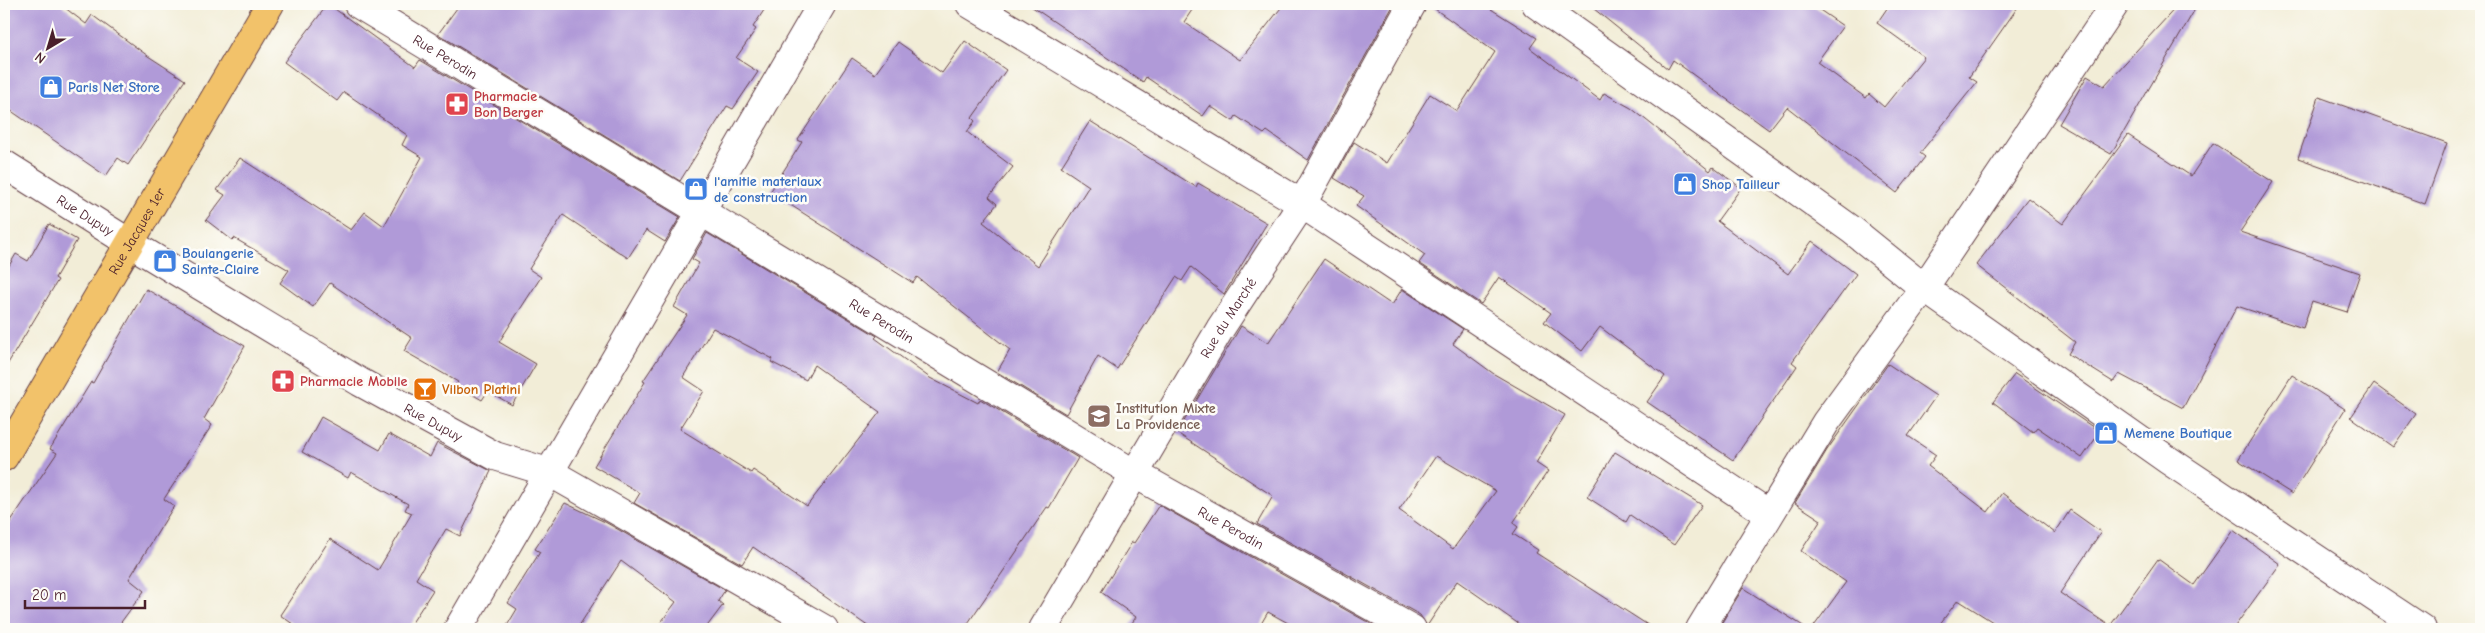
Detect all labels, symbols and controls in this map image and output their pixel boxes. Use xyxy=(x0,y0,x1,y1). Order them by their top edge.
north arrow xyxy=(22,22,72,72)
street label: Rue Perodin xyxy=(410,31,481,83)
text: N xyxy=(31,48,49,67)
shop icon: Paris Net Store xyxy=(38,74,64,100)
place label: Paris Net Store xyxy=(68,79,160,96)
place label: Pharmacie Bon Berger xyxy=(474,88,544,121)
pharmacy icon: Pharmacie Bon Berger xyxy=(444,91,470,117)
shop icon: Shop Tailleur xyxy=(1672,171,1698,197)
place label: l'amitie materiaux de construction xyxy=(714,173,821,206)
shop icon: l'amitie materiaux de construction xyxy=(683,176,709,202)
place label: Shop Tailleur xyxy=(1702,176,1780,193)
street label: Rue Jacques 1er xyxy=(105,184,169,277)
street label: Rue Dupuy xyxy=(54,191,118,240)
place label: Boulangerie Sainte-Claire xyxy=(182,245,259,278)
shop icon: Boulangerie Sainte-Claire xyxy=(152,248,178,274)
street label: Rue du Marché xyxy=(1196,274,1260,361)
street label: Rue Perodin xyxy=(846,295,917,347)
pharmacy icon: Pharmacie Mobile xyxy=(270,368,296,394)
place label: Pharmacie Mobile xyxy=(300,373,408,390)
bar icon: Vilbon Platini xyxy=(412,376,438,402)
place label: Vilbon Platini xyxy=(442,381,521,398)
street label: Rue Dupuy xyxy=(401,399,466,445)
place label: Institution Mixte La Providence xyxy=(1116,400,1216,433)
school or university icon: Institution Mixte La Providence xyxy=(1086,403,1112,429)
shop icon: Memene Boutique xyxy=(2093,420,2119,446)
place label: Memene Boutique xyxy=(2124,425,2232,442)
street label: Rue Perodin xyxy=(1195,503,1267,553)
scale bar xyxy=(25,578,145,610)
text: 20 m xyxy=(32,586,66,604)

